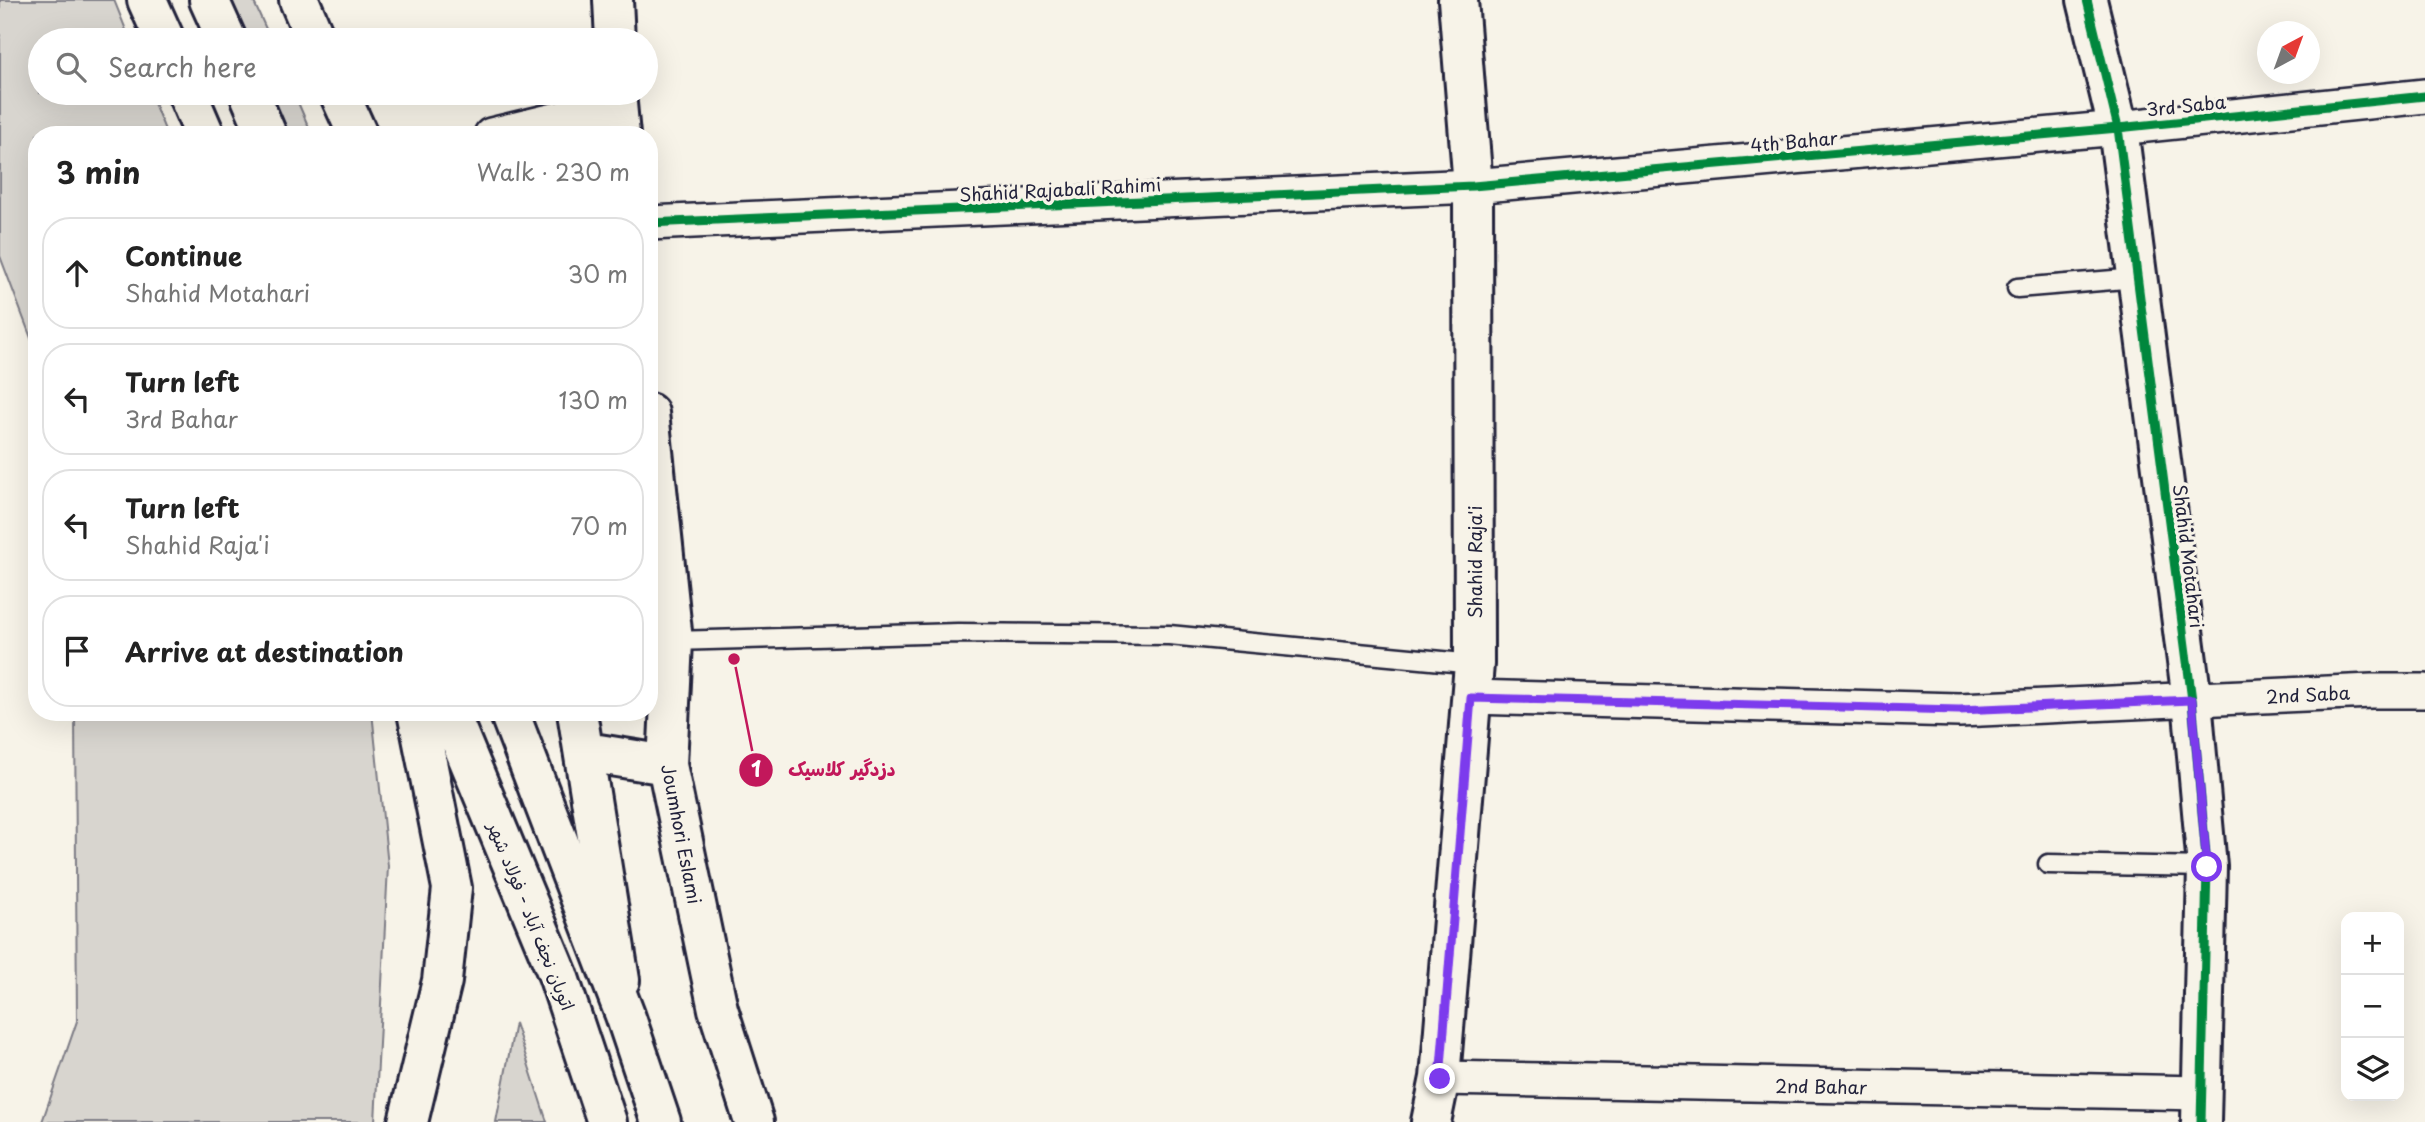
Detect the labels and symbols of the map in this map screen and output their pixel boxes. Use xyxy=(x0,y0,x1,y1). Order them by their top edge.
north arrow xyxy=(2257,21,2320,84)
street label: 3rd Saba xyxy=(2145,87,2228,123)
street label: 4th Bahar xyxy=(1749,124,1840,158)
street label: Shahid Rajabali Rahimi xyxy=(958,170,1162,208)
street label: Shahid Motahari xyxy=(2167,482,2211,630)
street label: Shahid Raja'i xyxy=(1461,505,1488,619)
street label: 2nd Saba xyxy=(2265,678,2351,710)
callout: دزدگیر کلاسیک xyxy=(739,750,909,790)
text: 1 xyxy=(751,752,761,784)
text: دزدگیر کلاسیک xyxy=(788,754,896,782)
street label: Joumhori Eslami xyxy=(655,762,709,906)
street label: اتوبان نجف آباد - فولاد شهر xyxy=(481,816,582,1014)
route start xyxy=(2191,851,2222,882)
route end xyxy=(1424,1063,1455,1094)
street label: 2nd Bahar xyxy=(1775,1072,1868,1100)

